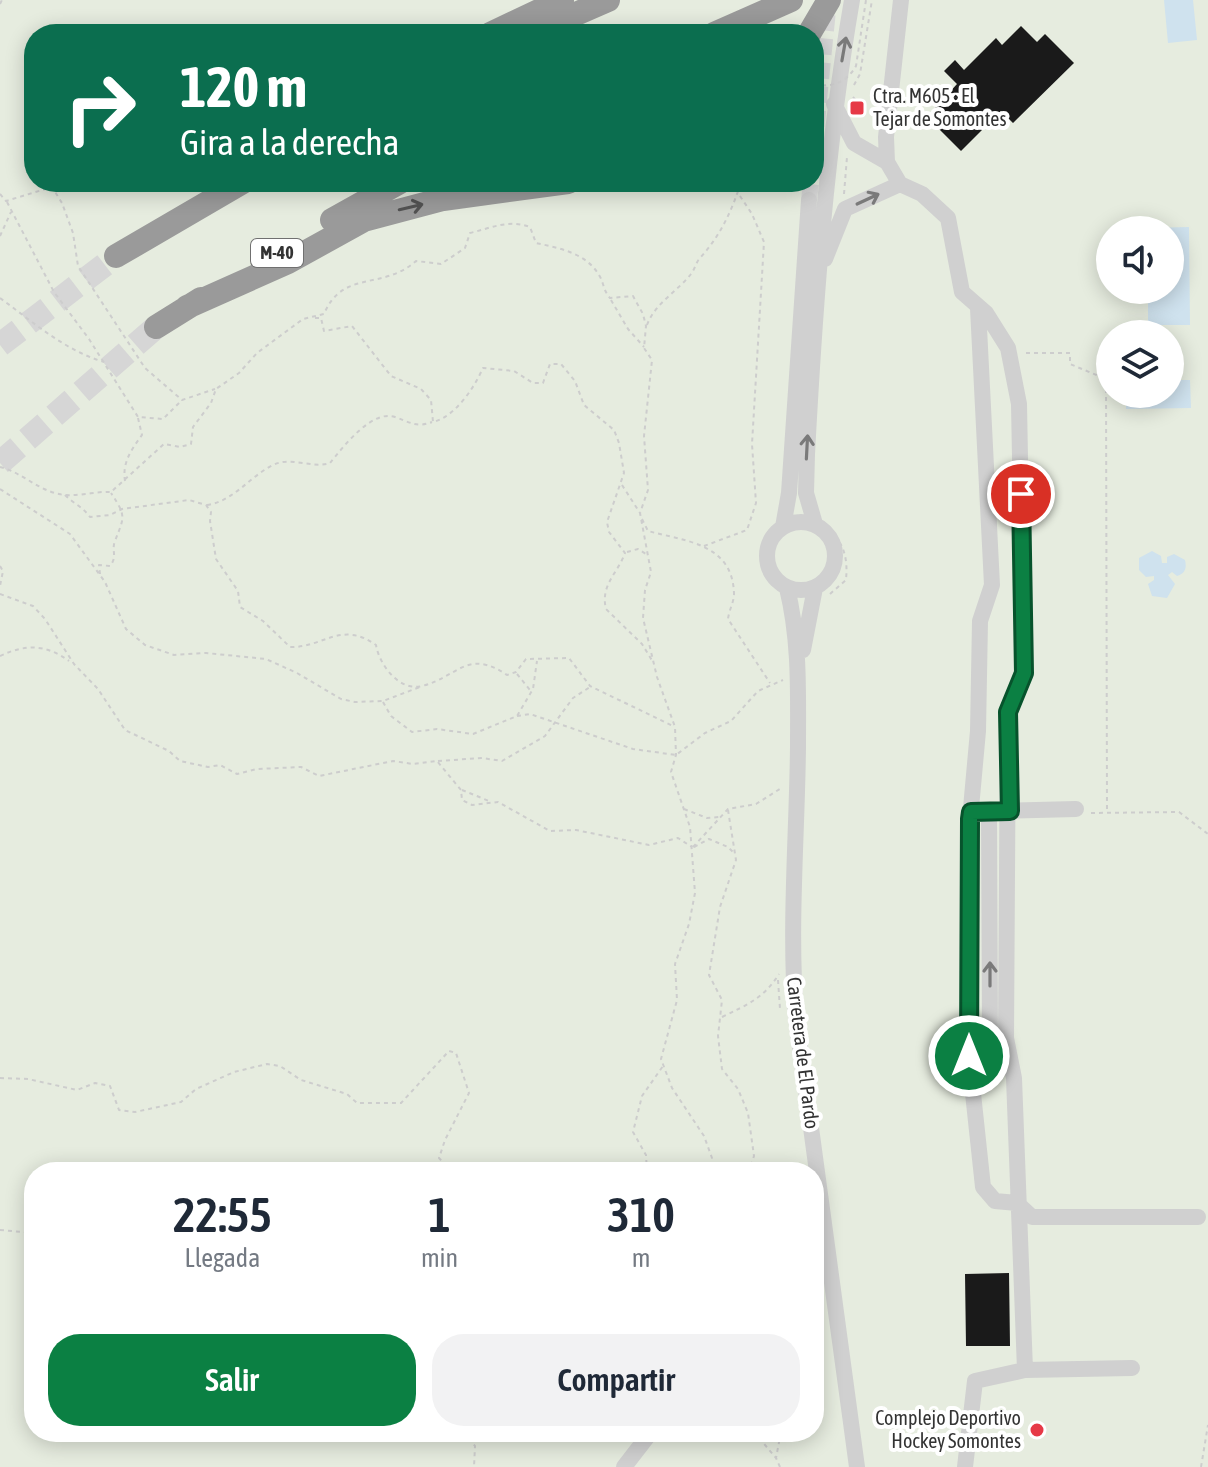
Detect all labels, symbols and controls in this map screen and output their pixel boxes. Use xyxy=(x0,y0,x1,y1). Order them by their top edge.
one-way arrow xyxy=(837,37,852,63)
text: 120 m xyxy=(180,55,307,119)
icon: right xyxy=(48,56,152,160)
place label: Ctra. M605 - El Tejar de Somontes xyxy=(873,84,1007,130)
marker: Ctra. M605 - El Tejar de Somontes xyxy=(848,99,866,117)
text: Gira a la derecha xyxy=(180,121,400,163)
one-way arrow xyxy=(855,191,879,206)
one-way arrow xyxy=(398,198,423,213)
map controls xyxy=(1096,216,1184,408)
button: sound xyxy=(1096,216,1184,304)
road number: M-40 xyxy=(251,239,303,267)
button: layers xyxy=(1096,320,1184,408)
one-way arrow xyxy=(800,435,815,461)
pin xyxy=(987,460,1055,528)
icon: arrive xyxy=(999,472,1043,516)
one-way arrow xyxy=(982,961,998,988)
street label: Carretera de El Pardo xyxy=(783,976,824,1130)
position arrow xyxy=(927,1014,1011,1098)
text: 22:55 xyxy=(173,1187,272,1242)
text: 1 xyxy=(428,1187,451,1242)
text: 310 xyxy=(607,1187,675,1242)
text: Llegada xyxy=(185,1243,260,1273)
text: min xyxy=(421,1243,458,1273)
text: m xyxy=(632,1243,650,1273)
button: Salir xyxy=(48,1334,416,1426)
button: Compartir xyxy=(432,1334,800,1426)
place label: Complejo Deportivo Hockey Somontes xyxy=(875,1406,1021,1452)
marker: Complejo Deportivo Hockey Somontes xyxy=(1028,1421,1046,1439)

